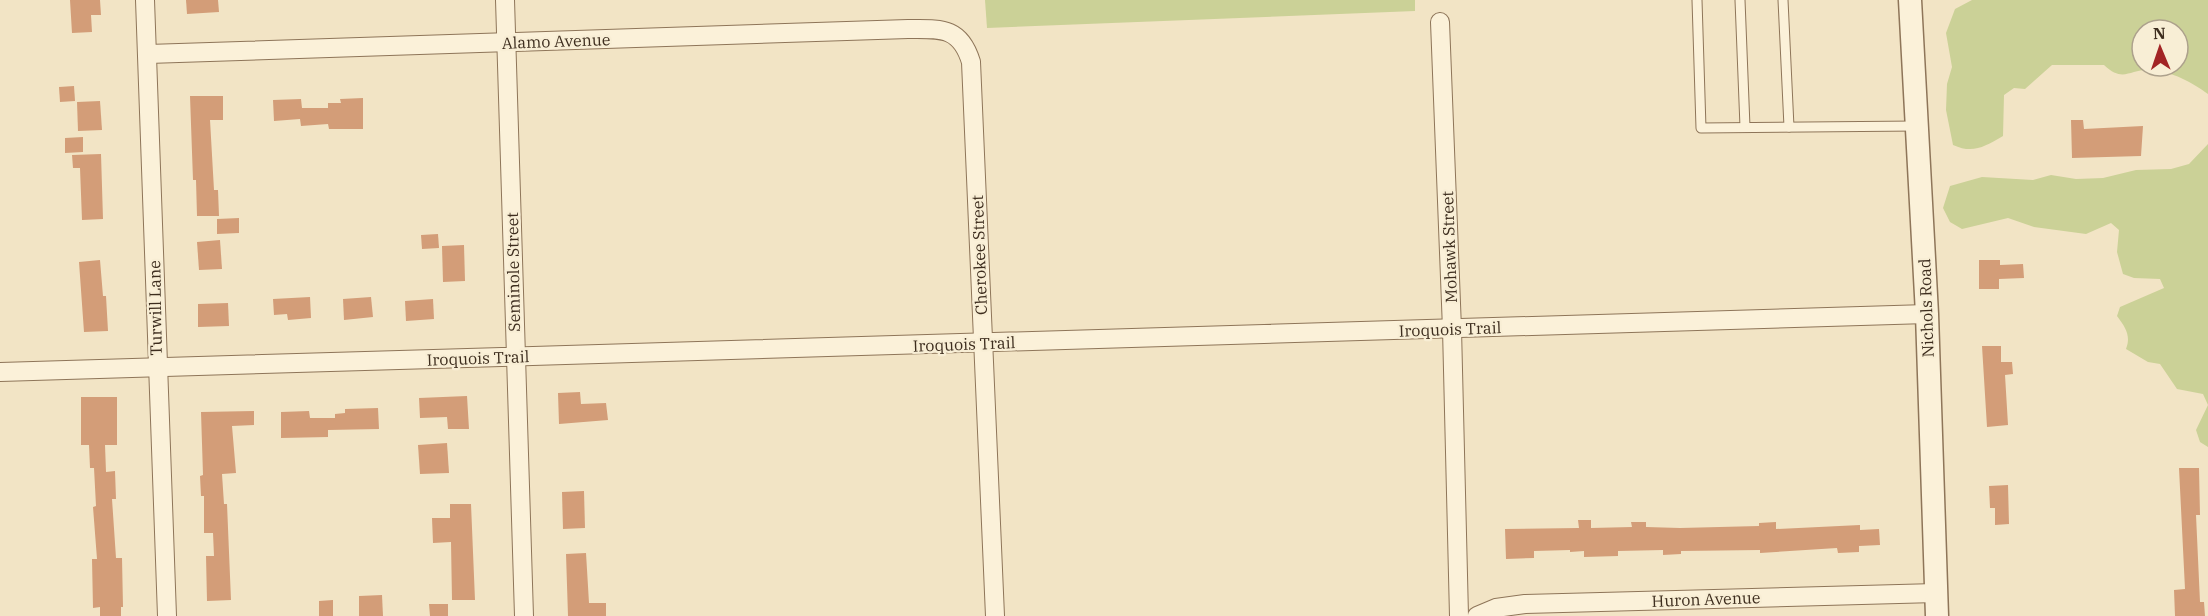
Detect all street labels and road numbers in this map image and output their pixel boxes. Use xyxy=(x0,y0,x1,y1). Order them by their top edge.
street label: Alamo Avenue xyxy=(501,29,611,53)
street label: Mohawk Street xyxy=(1437,190,1461,303)
street label: Cherokee Street xyxy=(967,194,991,315)
street label: Seminole Street xyxy=(502,212,524,332)
street label: Nichols Road xyxy=(1914,258,1938,358)
street label: Turwill Lane xyxy=(144,260,166,356)
street label: Iroquois Trail xyxy=(1398,317,1502,341)
street label: Iroquois Trail xyxy=(912,332,1016,356)
street label: Iroquois Trail xyxy=(426,346,530,370)
street label: Huron Avenue xyxy=(1651,587,1761,611)

